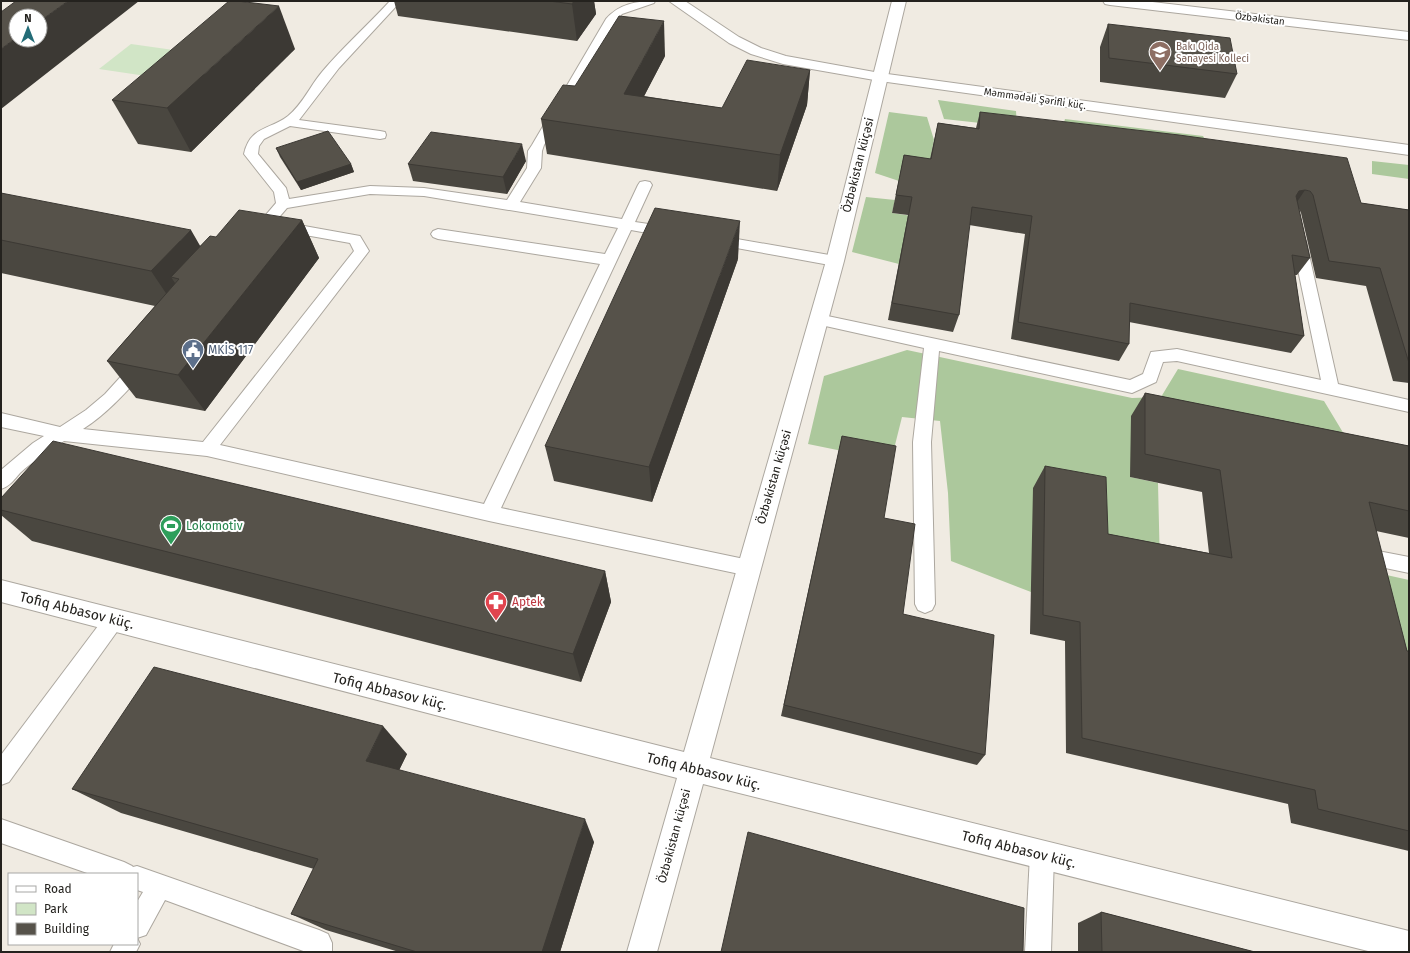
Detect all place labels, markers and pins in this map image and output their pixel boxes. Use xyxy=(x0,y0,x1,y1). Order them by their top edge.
school or university icon: Bakı Qida Sənayesi Kolleci xyxy=(1147,39,1173,72)
place label: Bakı Qida Sənayesi Kolleci xyxy=(1176,41,1249,65)
public building icon: MKİS 117 xyxy=(180,337,206,370)
place label: MKİS 117 xyxy=(208,342,253,357)
sports icon: Lokomotiv xyxy=(158,513,184,546)
place label: Lokomotiv xyxy=(186,519,243,533)
pharmacy icon: Aptek xyxy=(483,589,509,622)
place label: Aptek xyxy=(512,595,544,609)

